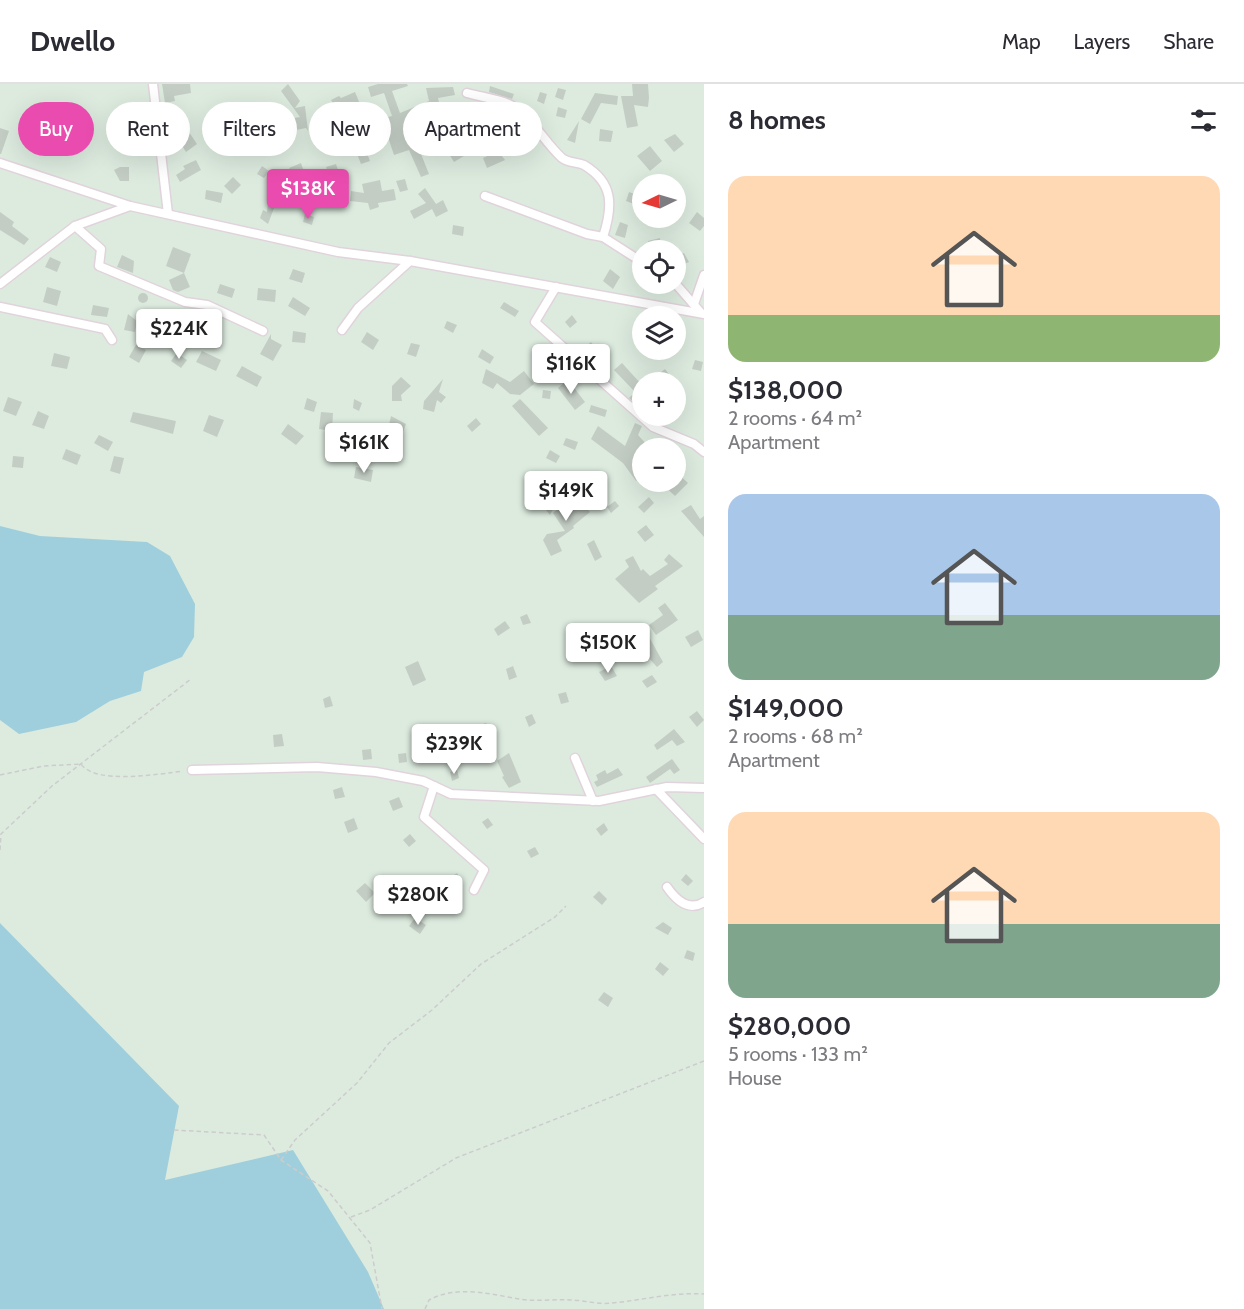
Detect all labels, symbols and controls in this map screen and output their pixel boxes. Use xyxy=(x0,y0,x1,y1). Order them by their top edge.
text: Dwello xyxy=(30,24,115,58)
text: Map xyxy=(1002,29,1041,54)
text: Layers xyxy=(1074,29,1130,54)
text: Share xyxy=(1163,29,1214,54)
chip: Buy xyxy=(18,102,94,156)
chip: Rent xyxy=(106,102,190,156)
chip: Filters xyxy=(202,102,297,156)
chip: New xyxy=(309,102,391,156)
chip: Apartment xyxy=(403,102,542,156)
text: 8 homes xyxy=(728,104,826,136)
icon: filters xyxy=(1187,104,1220,137)
pin: $138K xyxy=(266,169,350,220)
north arrow xyxy=(632,174,686,228)
map controls xyxy=(632,174,686,492)
text: $138K xyxy=(281,176,335,200)
icon: home xyxy=(920,215,1028,323)
button: locate xyxy=(632,240,686,294)
button: layers xyxy=(632,306,686,360)
pin: $224K xyxy=(137,309,221,360)
text: $224K xyxy=(150,316,208,340)
pin: $116K xyxy=(529,344,613,395)
text: $116K xyxy=(546,351,596,375)
button: + xyxy=(632,372,686,426)
text: $138,000 xyxy=(728,374,843,406)
text: 2 rooms · 64 m² xyxy=(728,406,862,430)
pin: $161K xyxy=(322,423,406,474)
text: $161K xyxy=(339,430,389,454)
text: Apartment xyxy=(728,430,820,454)
button: − xyxy=(632,438,686,492)
pin: $149K xyxy=(524,471,608,522)
text: $149K xyxy=(538,478,594,502)
icon: home xyxy=(920,533,1028,641)
pin: $150K xyxy=(566,623,650,674)
text: $150K xyxy=(580,630,636,654)
text: $149,000 xyxy=(728,692,844,724)
pin: $239K xyxy=(412,724,496,775)
text: 2 rooms · 68 m² xyxy=(728,724,863,748)
text: $239K xyxy=(426,731,482,755)
text: Apartment xyxy=(728,748,820,772)
icon: home xyxy=(920,851,1028,959)
pin: $280K xyxy=(376,875,460,926)
text: $280K xyxy=(388,882,448,906)
text: $280,000 xyxy=(728,1010,851,1042)
text: 5 rooms · 133 m² xyxy=(728,1042,868,1066)
text: House xyxy=(728,1066,782,1090)

